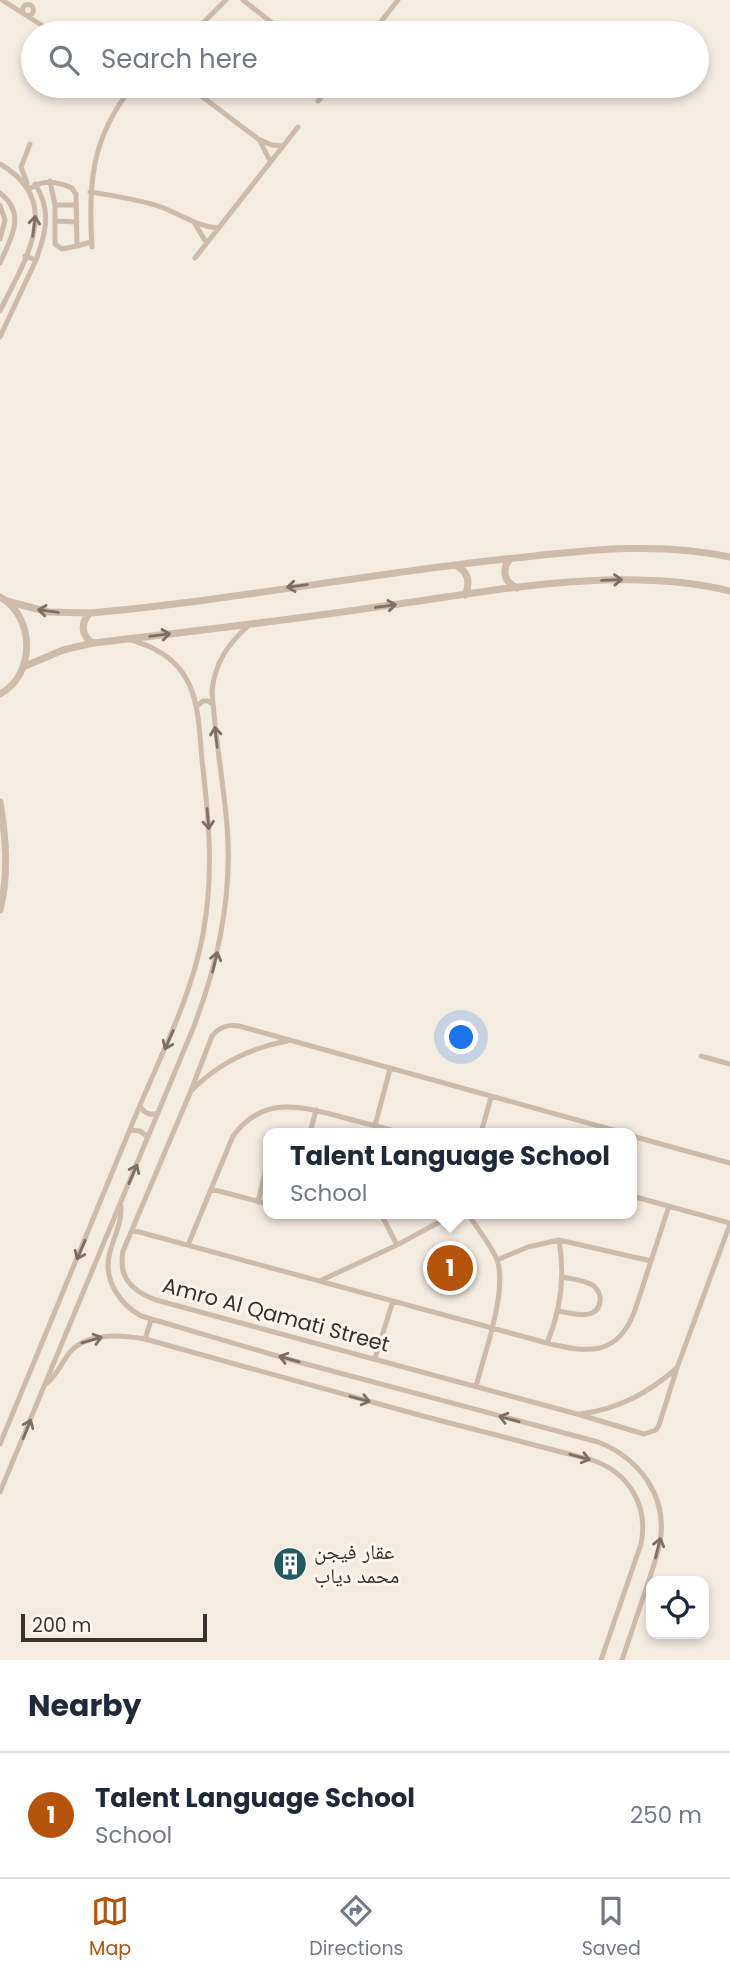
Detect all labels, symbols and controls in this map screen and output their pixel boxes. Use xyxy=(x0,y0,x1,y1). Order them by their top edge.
search box xyxy=(21,21,709,98)
icon: search xyxy=(45,41,83,79)
text: Search here xyxy=(101,41,258,77)
one-way arrow xyxy=(28,215,41,238)
one-way arrow xyxy=(600,573,623,587)
one-way arrow xyxy=(286,580,309,593)
one-way arrow xyxy=(374,599,397,612)
one-way arrow xyxy=(37,604,60,617)
one-way arrow xyxy=(149,629,171,642)
one-way arrow xyxy=(210,726,223,748)
one-way arrow xyxy=(202,807,215,830)
one-way arrow xyxy=(209,952,222,974)
your location xyxy=(444,1020,478,1054)
one-way arrow xyxy=(162,1029,175,1051)
popup xyxy=(263,1128,637,1219)
text: Talent Language School xyxy=(290,1138,610,1174)
one-way arrow xyxy=(127,1164,140,1185)
text: School xyxy=(290,1177,367,1209)
one-way arrow xyxy=(74,1239,87,1260)
pin: 1 xyxy=(427,1242,473,1294)
street label: Amro Al Qamati Street xyxy=(159,1270,393,1359)
one-way arrow xyxy=(81,1333,103,1346)
one-way arrow xyxy=(278,1352,300,1365)
one-way arrow xyxy=(348,1393,371,1406)
one-way arrow xyxy=(498,1412,520,1425)
one-way arrow xyxy=(21,1419,34,1441)
one-way arrow xyxy=(568,1451,591,1464)
place label: عقار فيجن محمد دياب xyxy=(314,1537,399,1590)
one-way arrow xyxy=(652,1538,665,1560)
building icon: عقار فيجن محمد دياب xyxy=(271,1545,309,1583)
map controls xyxy=(646,1576,709,1639)
button: locate xyxy=(646,1576,709,1639)
scale bar xyxy=(21,1611,206,1643)
text: 200 m xyxy=(32,1612,91,1639)
text: Nearby xyxy=(28,1684,142,1727)
text: Talent Language School xyxy=(95,1780,415,1816)
text: 1 xyxy=(47,1799,55,1831)
text: 250 m xyxy=(630,1799,702,1831)
text: School xyxy=(95,1819,172,1851)
tab: Map xyxy=(89,1892,131,1963)
tab: Directions xyxy=(309,1892,404,1963)
tab: Saved xyxy=(582,1892,641,1963)

